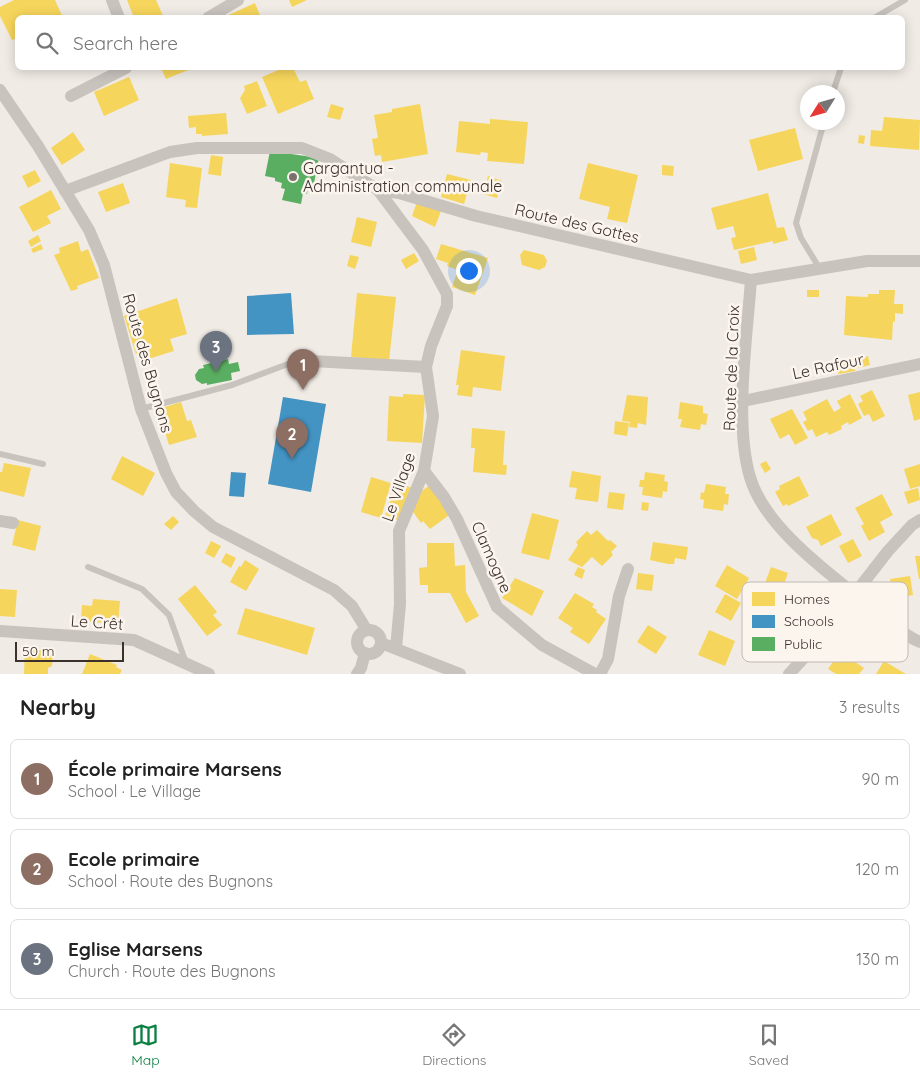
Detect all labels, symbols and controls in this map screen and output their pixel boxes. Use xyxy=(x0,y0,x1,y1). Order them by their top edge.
search box xyxy=(15,15,905,70)
icon: search xyxy=(33,29,61,57)
text: Search here xyxy=(73,31,178,55)
north arrow xyxy=(800,85,845,130)
place label: Gargantua - Administration communale xyxy=(303,158,502,196)
marker: Gargantua - Administration communale xyxy=(287,171,299,183)
street label: Route des Gottes xyxy=(513,199,641,247)
your location xyxy=(456,258,482,284)
street label: Route des Bugnons xyxy=(119,291,177,435)
street label: Route de la Croix xyxy=(719,304,743,431)
pin: 3 xyxy=(200,331,232,372)
pin: 1 xyxy=(287,349,319,390)
street label: Le Rafour xyxy=(790,349,866,383)
pin: 2 xyxy=(276,418,308,459)
street label: Le Village xyxy=(377,450,419,524)
street label: Clamogne xyxy=(467,518,517,596)
legend xyxy=(742,582,908,662)
text: Homes xyxy=(784,590,830,608)
street label: Le Crêt xyxy=(70,610,124,634)
text: Schools xyxy=(784,612,834,630)
text: Public xyxy=(784,635,822,653)
scale bar xyxy=(15,639,124,662)
text: 50 m xyxy=(22,642,55,660)
text: Nearby xyxy=(20,694,96,720)
text: 3 results xyxy=(839,697,900,717)
text: École primaire Marsens xyxy=(68,757,282,781)
text: 1 xyxy=(34,769,40,789)
text: 90 m xyxy=(862,769,899,789)
text: School · Le Village xyxy=(68,781,201,801)
text: Ecole primaire xyxy=(68,847,200,871)
text: 2 xyxy=(32,859,42,879)
text: 120 m xyxy=(856,859,899,879)
text: School · Route des Bugnons xyxy=(68,871,273,891)
text: Eglise Marsens xyxy=(68,937,203,961)
text: 3 xyxy=(33,949,41,969)
text: 130 m xyxy=(856,949,899,969)
text: Church · Route des Bugnons xyxy=(68,961,275,981)
tab: Map xyxy=(131,1021,160,1069)
tab: Directions xyxy=(422,1021,486,1069)
tab: Saved xyxy=(749,1021,789,1069)

